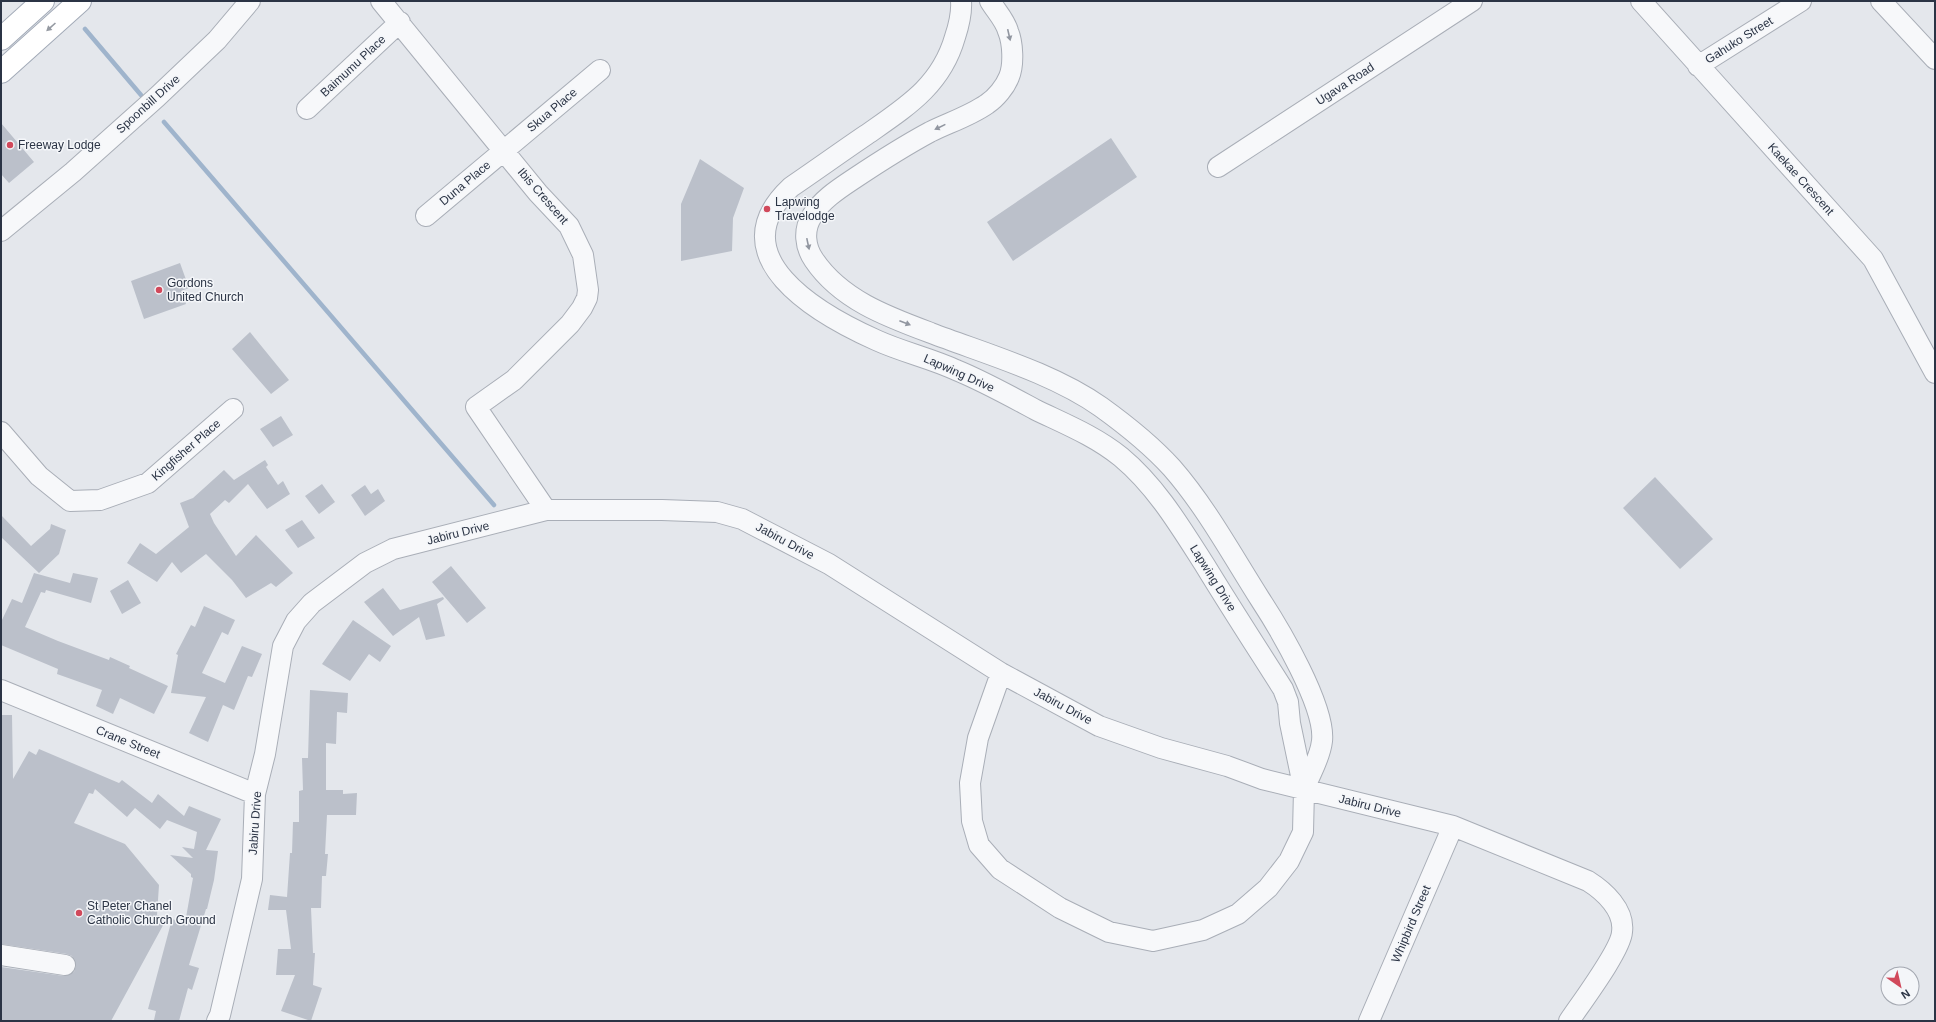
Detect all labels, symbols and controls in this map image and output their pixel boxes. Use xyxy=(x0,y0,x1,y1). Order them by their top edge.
street label: Gahuko Street xyxy=(1702,13,1776,66)
one-way arrow xyxy=(46,22,55,31)
one-way arrow xyxy=(1006,29,1012,41)
street label: Baimumu Place xyxy=(317,32,389,100)
street label: Ugava Road xyxy=(1313,60,1377,108)
street label: Spoonbill Drive xyxy=(113,72,183,136)
street label: Skua Place xyxy=(524,85,580,135)
one-way arrow xyxy=(934,124,946,130)
place label: Freeway Lodge xyxy=(18,138,101,152)
marker: Freeway Lodge xyxy=(5,140,15,150)
street label: Kaekae Crescent xyxy=(1765,140,1837,218)
street label: Duna Place xyxy=(437,157,494,208)
street label: Ibis Crescent xyxy=(515,165,572,228)
place label: Lapwing Travelodge xyxy=(775,195,835,223)
marker: Lapwing Travelodge xyxy=(762,204,772,214)
one-way arrow xyxy=(805,237,811,250)
place label: Gordons United Church xyxy=(167,276,244,304)
marker: Gordons United Church xyxy=(154,285,164,295)
one-way arrow xyxy=(899,320,911,326)
street label: Lapwing Drive xyxy=(921,351,997,395)
street label: Kingfisher Place xyxy=(149,416,224,484)
street label: Jabiru Drive xyxy=(425,518,491,548)
street label: Jabiru Drive xyxy=(753,520,817,562)
street label: Lapwing Drive xyxy=(1187,542,1239,614)
street label: Jabiru Drive xyxy=(1031,685,1095,727)
street label: Crane Street xyxy=(94,723,163,761)
street label: Jabiru Drive xyxy=(246,790,264,855)
street label: Jabiru Drive xyxy=(1337,791,1403,821)
street label: Whipbird Street xyxy=(1388,883,1434,965)
place label: St Peter Chanel Catholic Church Ground xyxy=(87,899,216,927)
marker: St Peter Chanel Catholic Church Ground xyxy=(74,908,84,918)
north arrow xyxy=(1880,966,1920,1006)
text: N xyxy=(1899,987,1912,1002)

